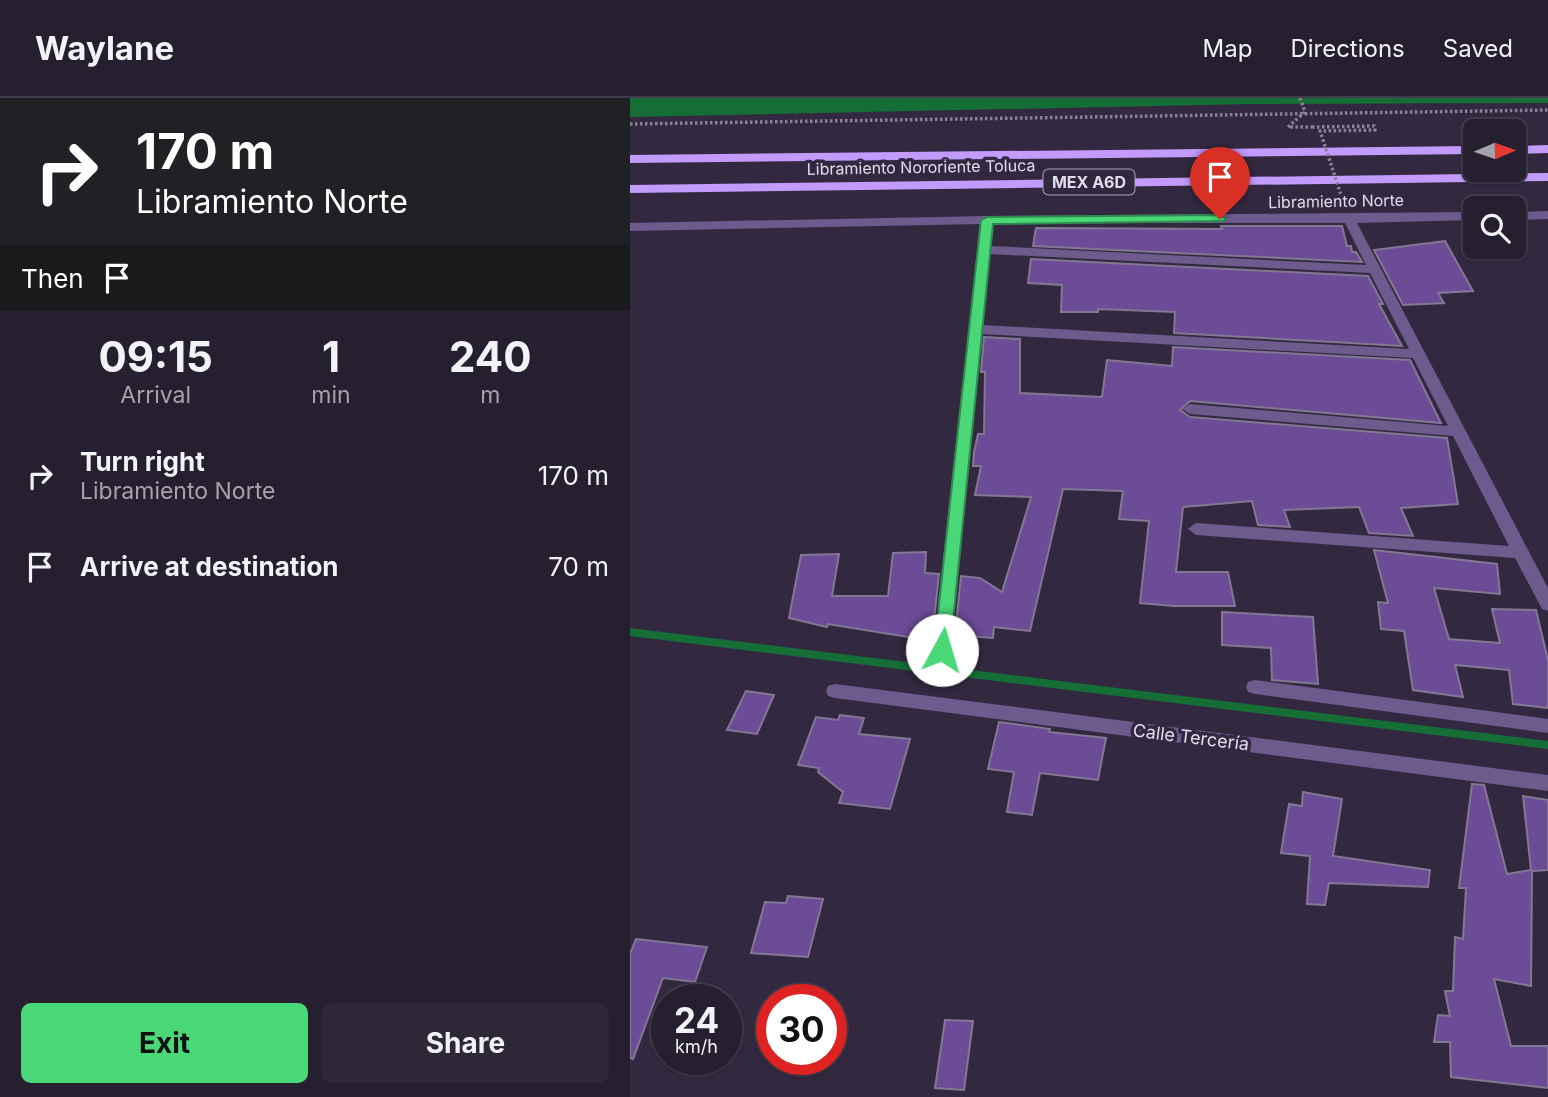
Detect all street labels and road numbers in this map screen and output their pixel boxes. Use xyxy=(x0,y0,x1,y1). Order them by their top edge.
street label: Libramiento Nororiente Toluca xyxy=(806,155,1036,179)
road number: MEX A6D xyxy=(1044,170,1134,194)
street label: Libramiento Norte xyxy=(1268,190,1404,212)
street label: Calle Tercería xyxy=(1132,719,1250,755)

